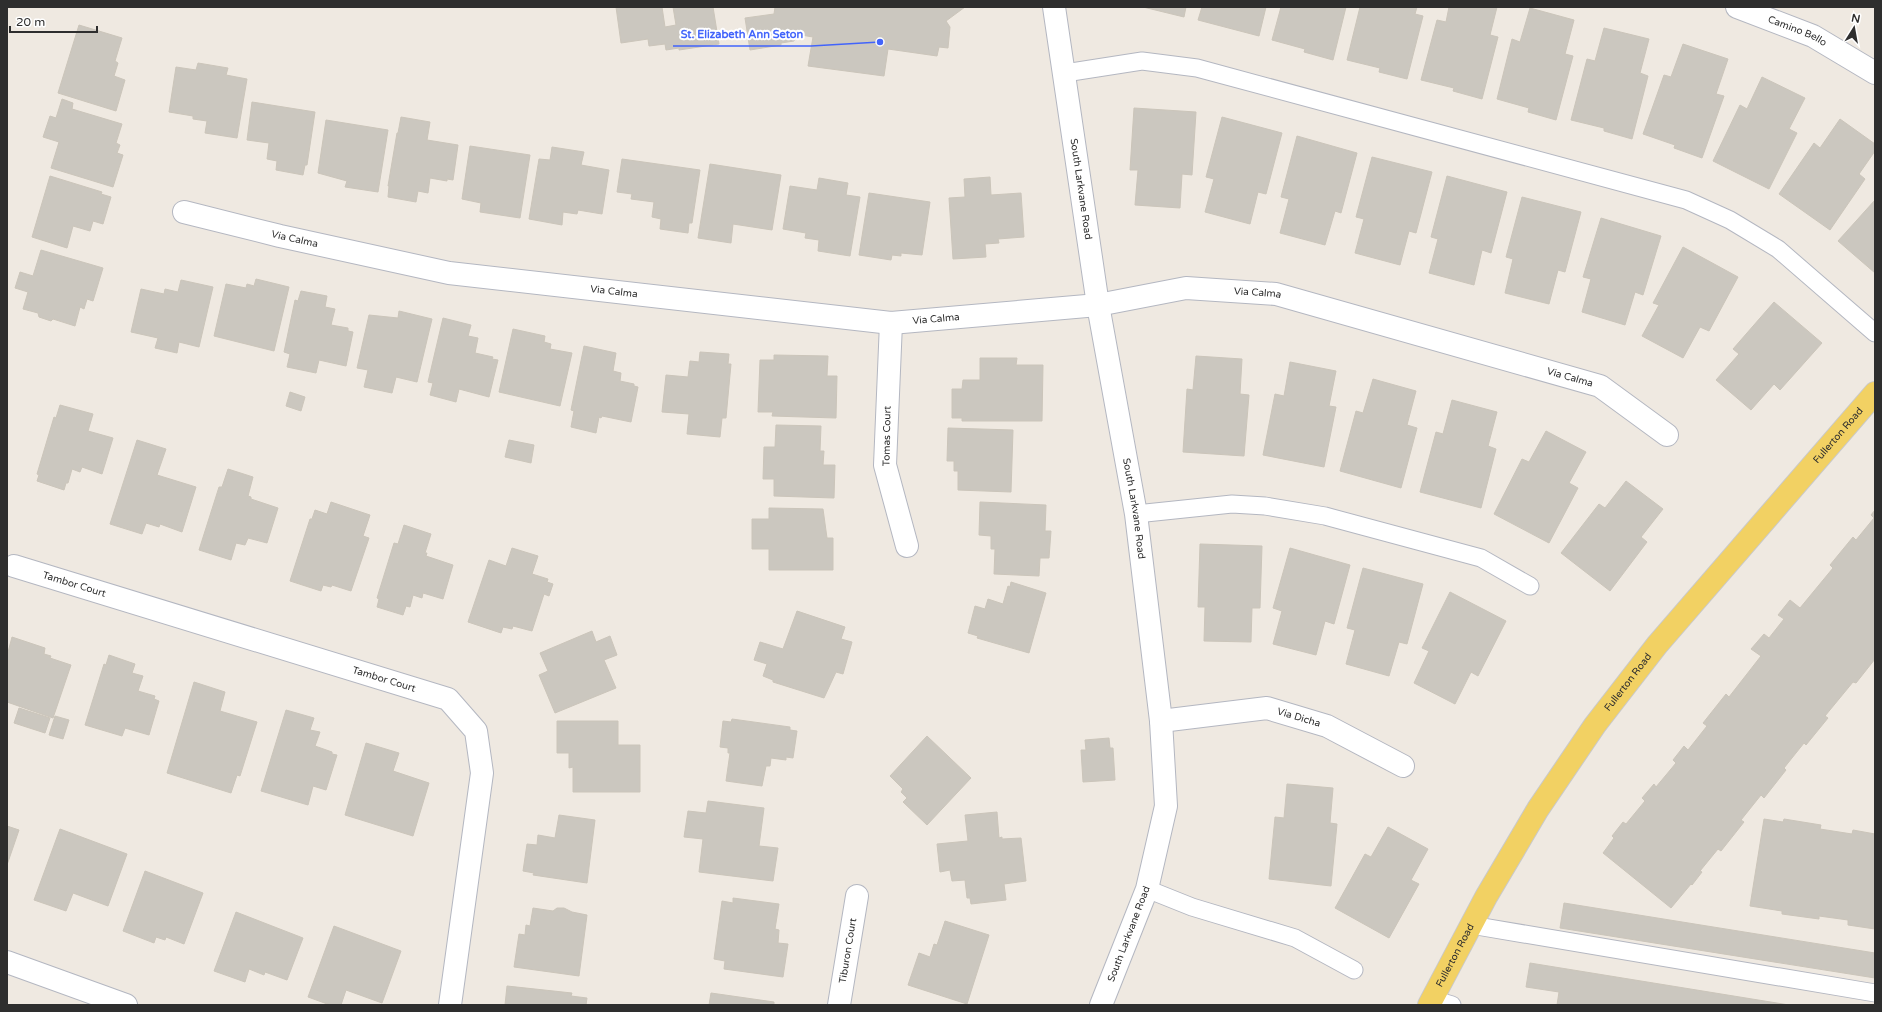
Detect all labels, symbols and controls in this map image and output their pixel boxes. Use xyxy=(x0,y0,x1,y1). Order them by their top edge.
scale bar xyxy=(10,8,97,34)
north arrow xyxy=(1834,8,1874,48)
text: N xyxy=(1850,11,1861,26)
street label: Camino Bello xyxy=(1766,13,1829,49)
text: 20 m xyxy=(16,15,45,29)
callout: St. Elizabeth Ann Seton xyxy=(673,23,811,46)
text: St. Elizabeth Ann Seton xyxy=(681,28,804,41)
street label: South Larkvane Road xyxy=(1067,138,1094,240)
street label: Via Calma xyxy=(270,228,319,250)
street label: Via Calma xyxy=(590,283,638,300)
street label: Via Calma xyxy=(1234,285,1283,301)
street label: Via Calma xyxy=(912,311,960,327)
street label: Via Calma xyxy=(1546,365,1594,390)
street label: Fullerton Road xyxy=(1811,405,1866,466)
street label: Tomas Court xyxy=(880,406,894,466)
street label: South Larkvane Road xyxy=(1120,457,1147,560)
street label: Tambor Court xyxy=(41,569,108,600)
street label: Fullerton Road xyxy=(1602,651,1654,714)
street label: Tambor Court xyxy=(351,664,417,695)
street label: Via Dicha xyxy=(1276,705,1322,730)
street label: South Larkvane Road xyxy=(1105,884,1153,984)
street label: Tiburon Court xyxy=(837,917,859,984)
street label: Fullerton Road xyxy=(1433,922,1477,989)

